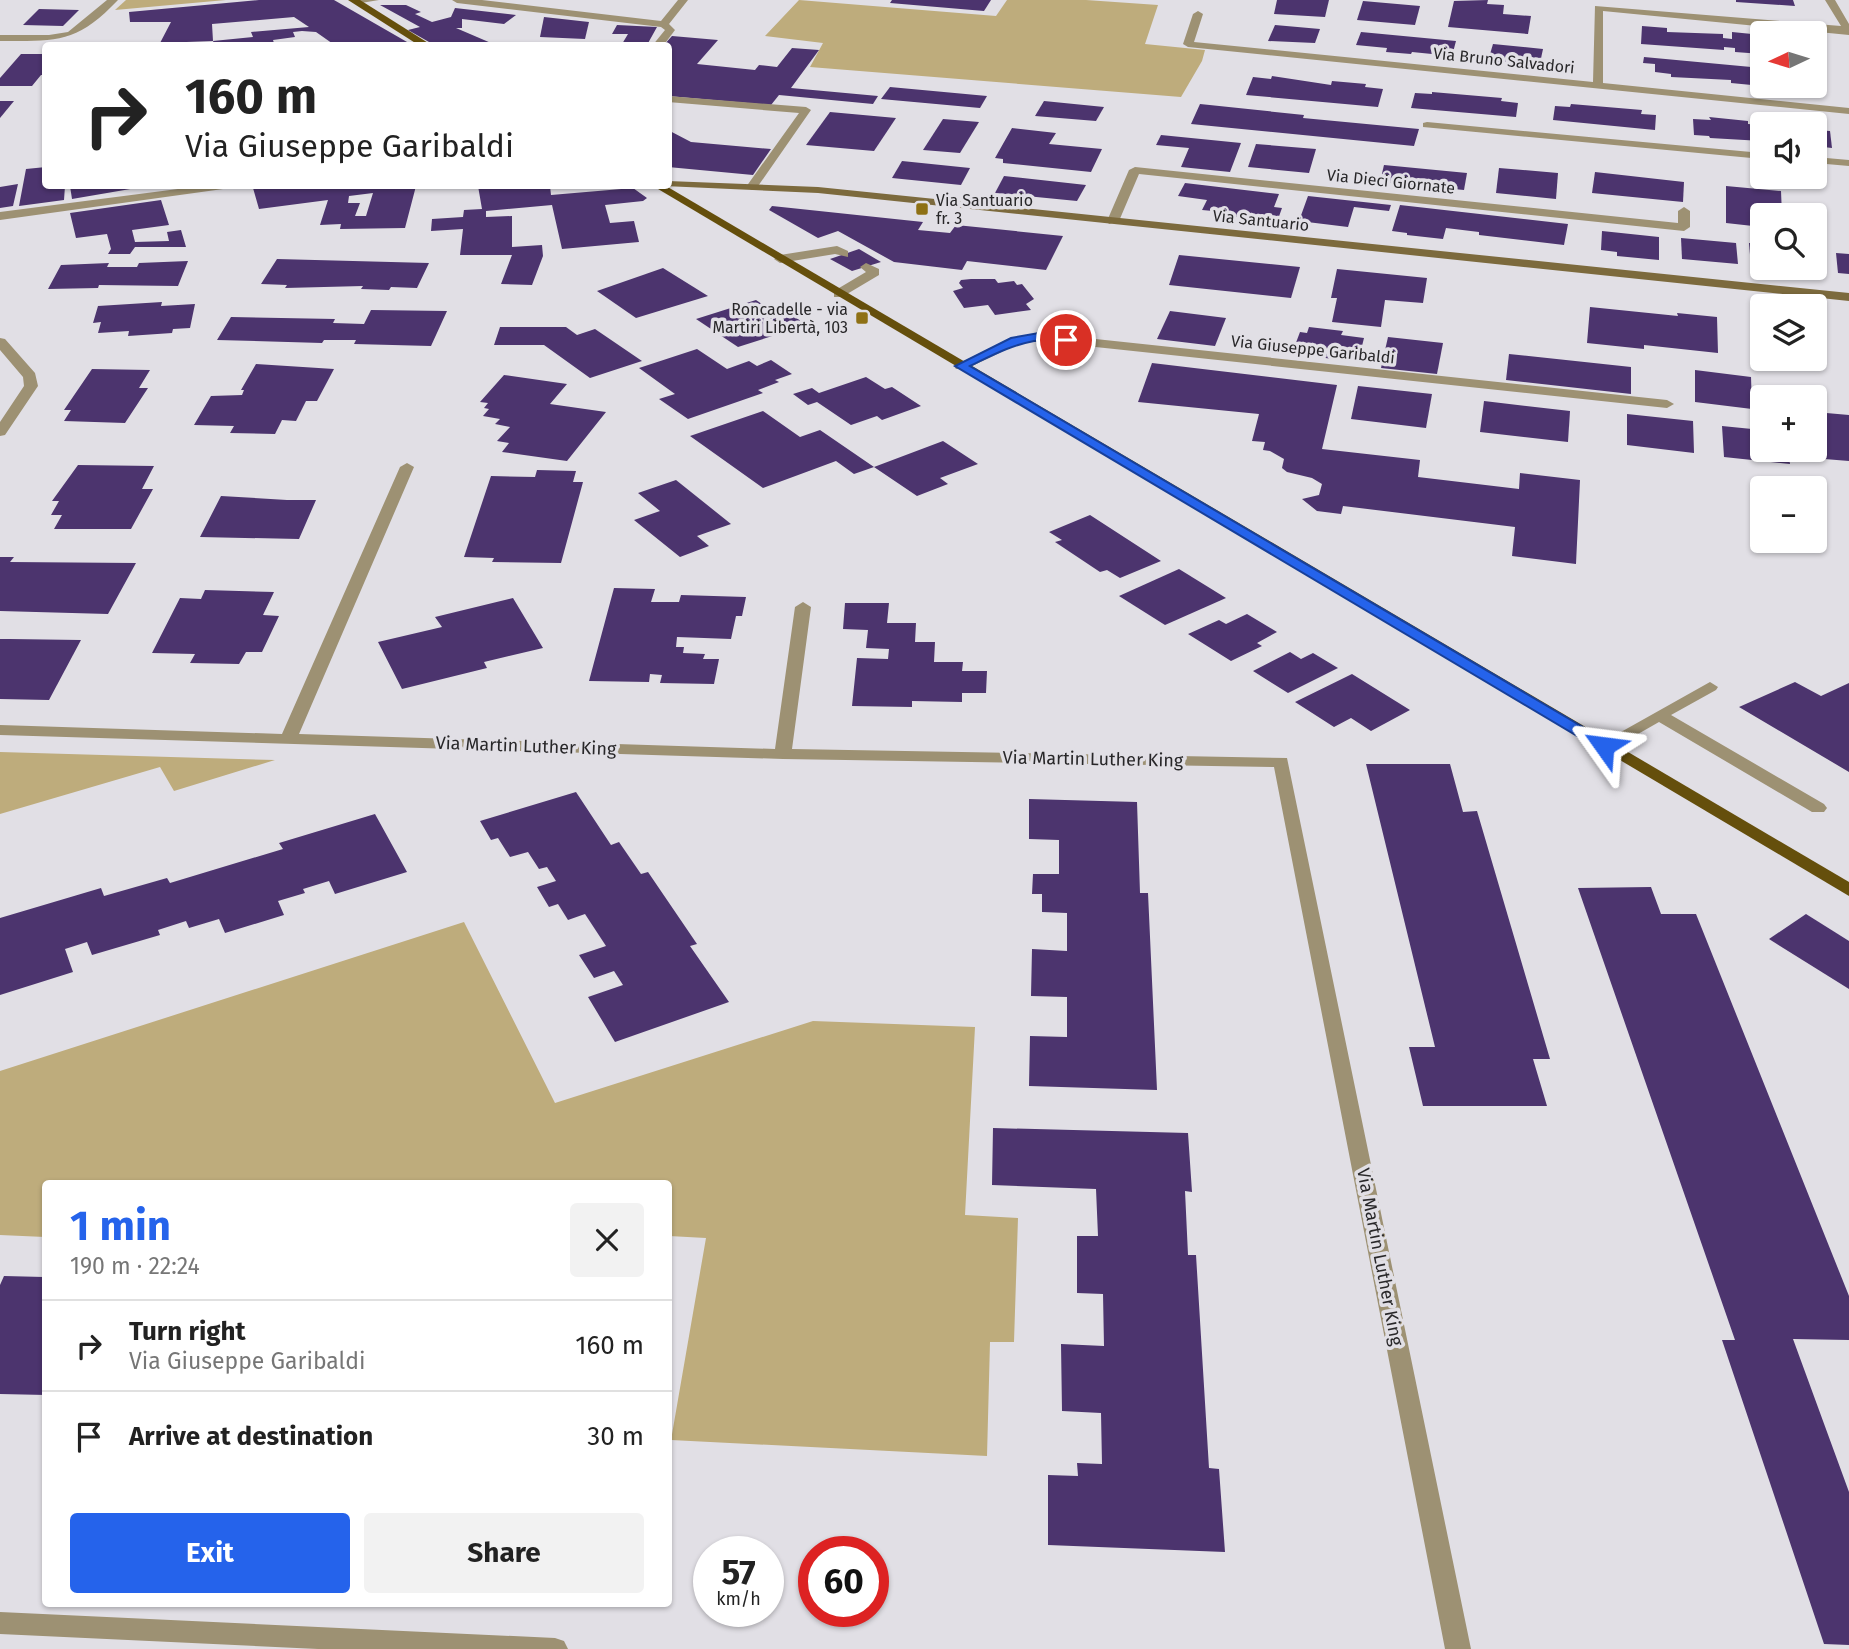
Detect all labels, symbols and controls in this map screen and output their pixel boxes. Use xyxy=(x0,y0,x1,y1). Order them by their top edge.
north arrow xyxy=(1750,21,1827,98)
map controls xyxy=(1750,21,1827,553)
street label: Via Bruno Salvadori xyxy=(1432,44,1576,77)
text: 160 m xyxy=(185,67,317,126)
icon: right xyxy=(70,70,161,161)
button: sound xyxy=(1750,112,1827,189)
text: Via Giuseppe Garibaldi xyxy=(185,127,514,165)
street label: Via Dieci Giornate xyxy=(1326,165,1456,198)
place label: Via Santuario fr. 3 xyxy=(936,191,1033,228)
marker: Via Santuario fr. 3 xyxy=(914,201,930,217)
button: search xyxy=(1750,203,1827,280)
street label: Via Santuario xyxy=(1212,206,1310,235)
button: layers xyxy=(1750,294,1827,371)
place label: Roncadelle - via Martiri Libertà, 103 xyxy=(712,300,848,337)
marker: Roncadelle - via Martiri Libertà, 103 xyxy=(854,310,870,326)
pin xyxy=(1036,310,1096,370)
icon: arrive xyxy=(1047,321,1085,359)
street label: Via Giuseppe Garibaldi xyxy=(1230,331,1396,368)
button: + xyxy=(1750,385,1827,462)
button: − xyxy=(1750,476,1827,553)
position arrow xyxy=(1567,709,1641,783)
street label: Via Martin Luther King xyxy=(435,732,617,760)
street label: Via Martin Luther King xyxy=(1003,746,1184,772)
street label: Via Martin Luther King xyxy=(1352,1166,1408,1348)
text: 1 min xyxy=(70,1201,171,1251)
button: close xyxy=(570,1203,644,1277)
text: 190 m · 22:24 xyxy=(70,1252,200,1280)
text: Turn right xyxy=(129,1316,246,1347)
icon: right xyxy=(70,1327,108,1365)
text: 160 m xyxy=(575,1330,644,1361)
text: Via Giuseppe Garibaldi xyxy=(129,1347,365,1375)
icon: arrive xyxy=(70,1418,108,1456)
text: Arrive at destination xyxy=(129,1421,373,1452)
text: 30 m xyxy=(587,1421,644,1452)
button: Exit xyxy=(70,1513,350,1593)
button: Share xyxy=(364,1513,644,1593)
speed limit sign: 60 xyxy=(798,1536,889,1627)
text: 57 xyxy=(721,1551,756,1593)
text: km/h xyxy=(716,1588,761,1610)

